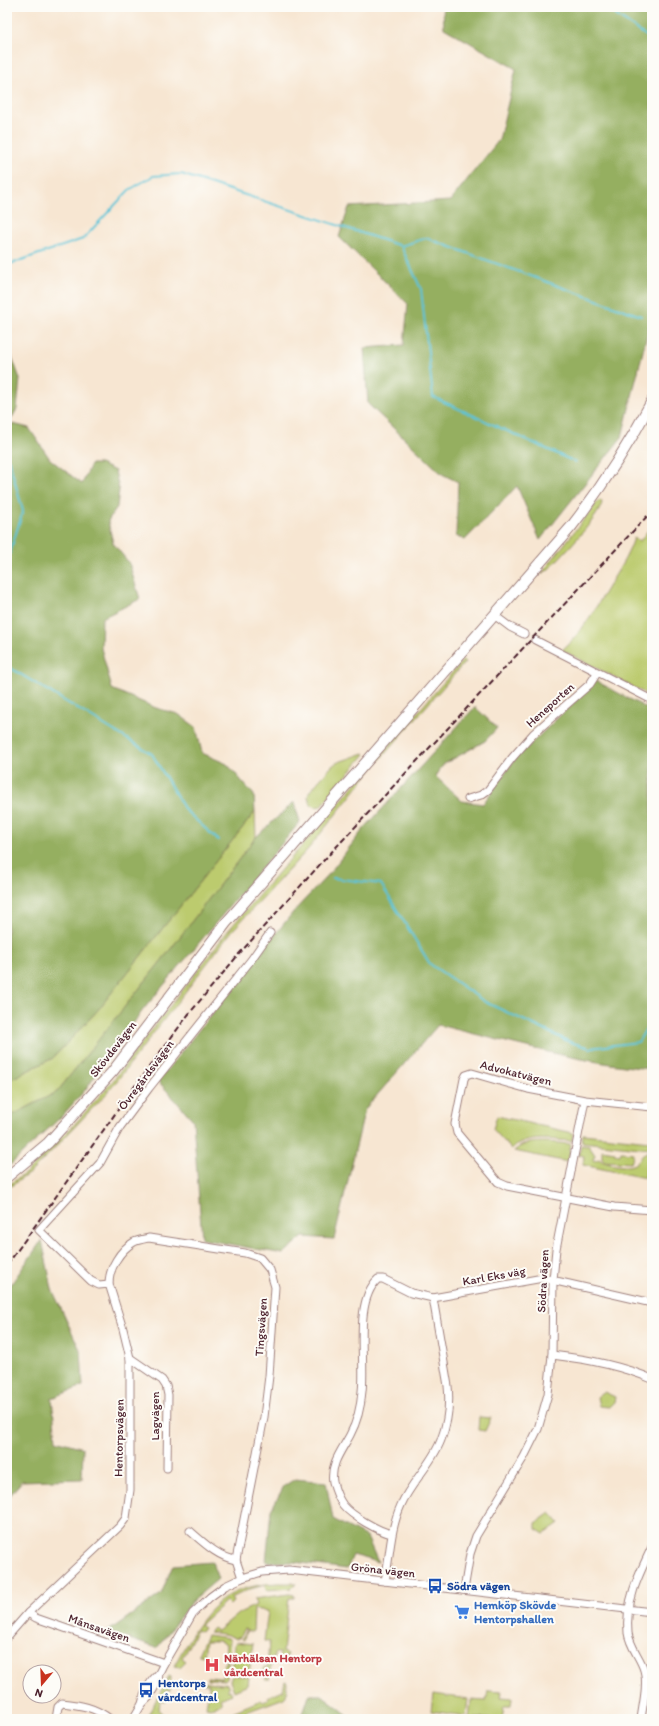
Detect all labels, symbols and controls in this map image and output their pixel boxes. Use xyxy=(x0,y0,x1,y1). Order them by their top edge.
street label: Heneporten xyxy=(523,679,577,730)
street label: Skövdevägen xyxy=(87,1018,139,1080)
street label: Övregårdsvägen xyxy=(115,1037,177,1113)
street label: Advokatvägen xyxy=(479,1057,553,1089)
street label: Södra vägen xyxy=(534,1249,552,1313)
street label: Karl Eks väg xyxy=(461,1263,527,1288)
street label: Tingsvägen xyxy=(252,1297,270,1357)
street label: Lagvägen xyxy=(148,1391,162,1440)
street label: Hentorpsvägen xyxy=(111,1398,127,1477)
street label: Gröna vägen xyxy=(350,1560,416,1580)
bus stop icon: Södra vägen xyxy=(426,1577,444,1595)
place label: Södra vägen xyxy=(447,1579,511,1594)
place label: Hemköp Skövde Hentorpshallen xyxy=(474,1598,557,1627)
supermarket icon: Hemköp Skövde Hentorpshallen xyxy=(453,1603,471,1621)
street label: Månsavägen xyxy=(66,1611,132,1645)
place label: Närhälsan Hentorp vårdcentral xyxy=(224,1651,323,1679)
hospital icon: Närhälsan Hentorp vårdcentral xyxy=(203,1656,221,1674)
north arrow xyxy=(22,1664,62,1704)
place label: Hentorps vårdcentral xyxy=(158,1676,218,1704)
bus stop icon: Hentorps vårdcentral xyxy=(137,1681,155,1699)
text: N xyxy=(33,1686,45,1700)

